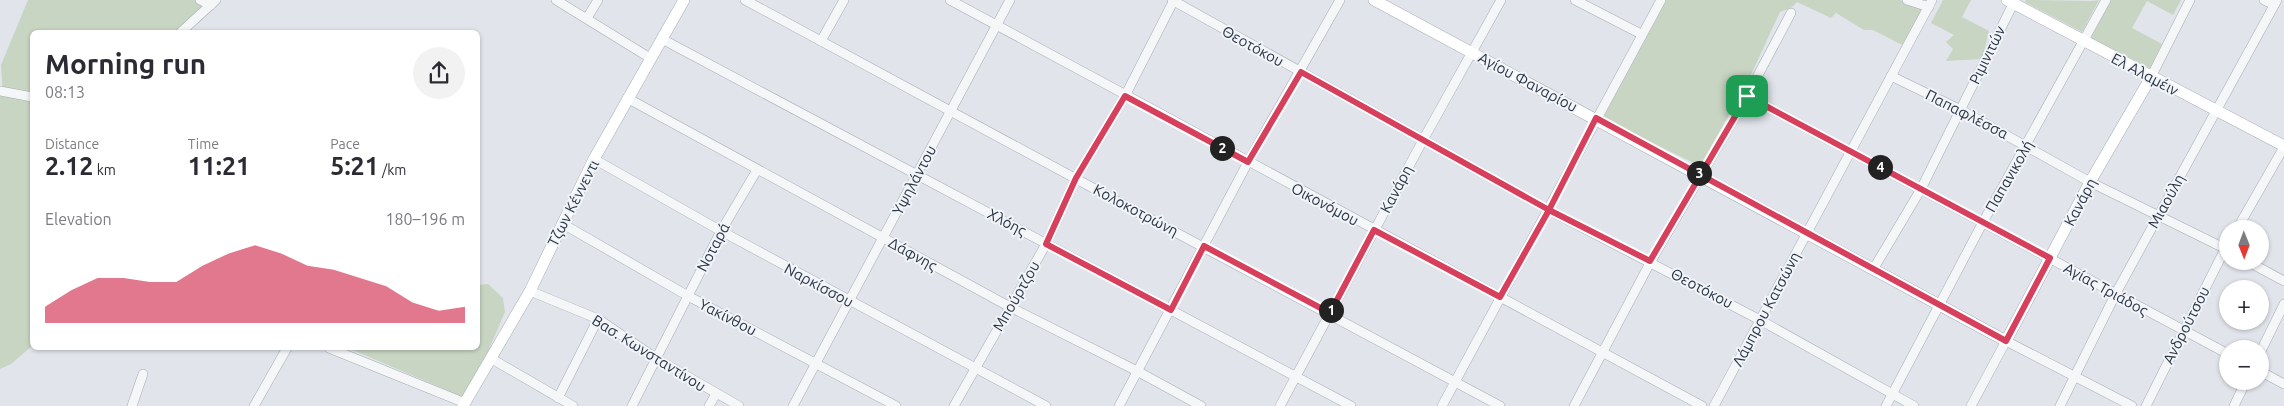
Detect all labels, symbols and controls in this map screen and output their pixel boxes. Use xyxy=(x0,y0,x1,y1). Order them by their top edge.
street label: Θεοτόκου xyxy=(1219,22,1287,70)
street label: Ριμινιτών xyxy=(1966,23,2008,87)
button: share xyxy=(413,47,465,99)
text: Morning run xyxy=(45,48,206,79)
street label: Αγίου Φαναρίου xyxy=(1476,49,1580,115)
street label: Ελ Αλαμέιν xyxy=(2109,49,2181,99)
pin xyxy=(1726,75,1768,117)
icon: arrive xyxy=(1733,82,1761,110)
text: 08:13 xyxy=(45,83,85,101)
street label: Παπαφλέσσα xyxy=(1923,86,2011,142)
text: Distance xyxy=(45,136,99,152)
text: Time xyxy=(188,136,219,152)
text: Pace xyxy=(330,136,360,152)
pin: 2 xyxy=(1210,136,1234,160)
street label: Παπανικολή xyxy=(1982,137,2036,215)
text: 2 xyxy=(1219,140,1226,156)
street label: Υψηλάντου xyxy=(889,142,939,218)
text: 2.12 xyxy=(45,152,93,180)
text: 11:21 xyxy=(188,152,250,180)
text: 5:21 xyxy=(330,152,379,180)
pin: 4 xyxy=(1868,154,1892,180)
street label: Τζων Κέννεντι xyxy=(544,157,602,249)
text: 4 xyxy=(1877,159,1884,175)
pin: 3 xyxy=(1686,160,1712,186)
text: km xyxy=(93,162,116,178)
text: /km xyxy=(379,162,406,178)
street label: Κανάρη xyxy=(1376,162,1416,216)
text: 3 xyxy=(1696,165,1703,181)
street label: Μιαούλη xyxy=(2144,171,2188,231)
street label: Κανάρη xyxy=(2060,175,2100,229)
street label: Οικονόμου xyxy=(1288,179,1362,229)
street label: Κολοκοτρώνη xyxy=(1091,180,1181,240)
street label: Χλόης xyxy=(985,205,1029,239)
text: Elevation xyxy=(45,210,112,228)
text: 180–196 m xyxy=(385,210,465,228)
street label: Νοταρά xyxy=(693,220,733,274)
north arrow xyxy=(2219,220,2269,270)
map controls xyxy=(2219,220,2269,390)
street label: Δάφνης xyxy=(886,234,940,274)
street label: Λάμπρου Κατσώνη xyxy=(1729,249,1803,369)
street label: Μπούρτζου xyxy=(989,258,1043,334)
street label: Αγίας Τριάδος xyxy=(2061,259,2151,319)
street label: Ναρκίσσου xyxy=(782,260,856,310)
street label: Θεοτόκου xyxy=(1668,265,1736,311)
button: + xyxy=(2219,280,2269,330)
street label: Ανδρούτσου xyxy=(2159,283,2213,367)
street label: Υακίνθου xyxy=(696,295,760,339)
pin: 1 xyxy=(1318,298,1344,322)
text: 1 xyxy=(1328,302,1335,318)
street label: Βασ. Κωνσταντίνου xyxy=(589,311,709,395)
button: − xyxy=(2219,340,2269,390)

